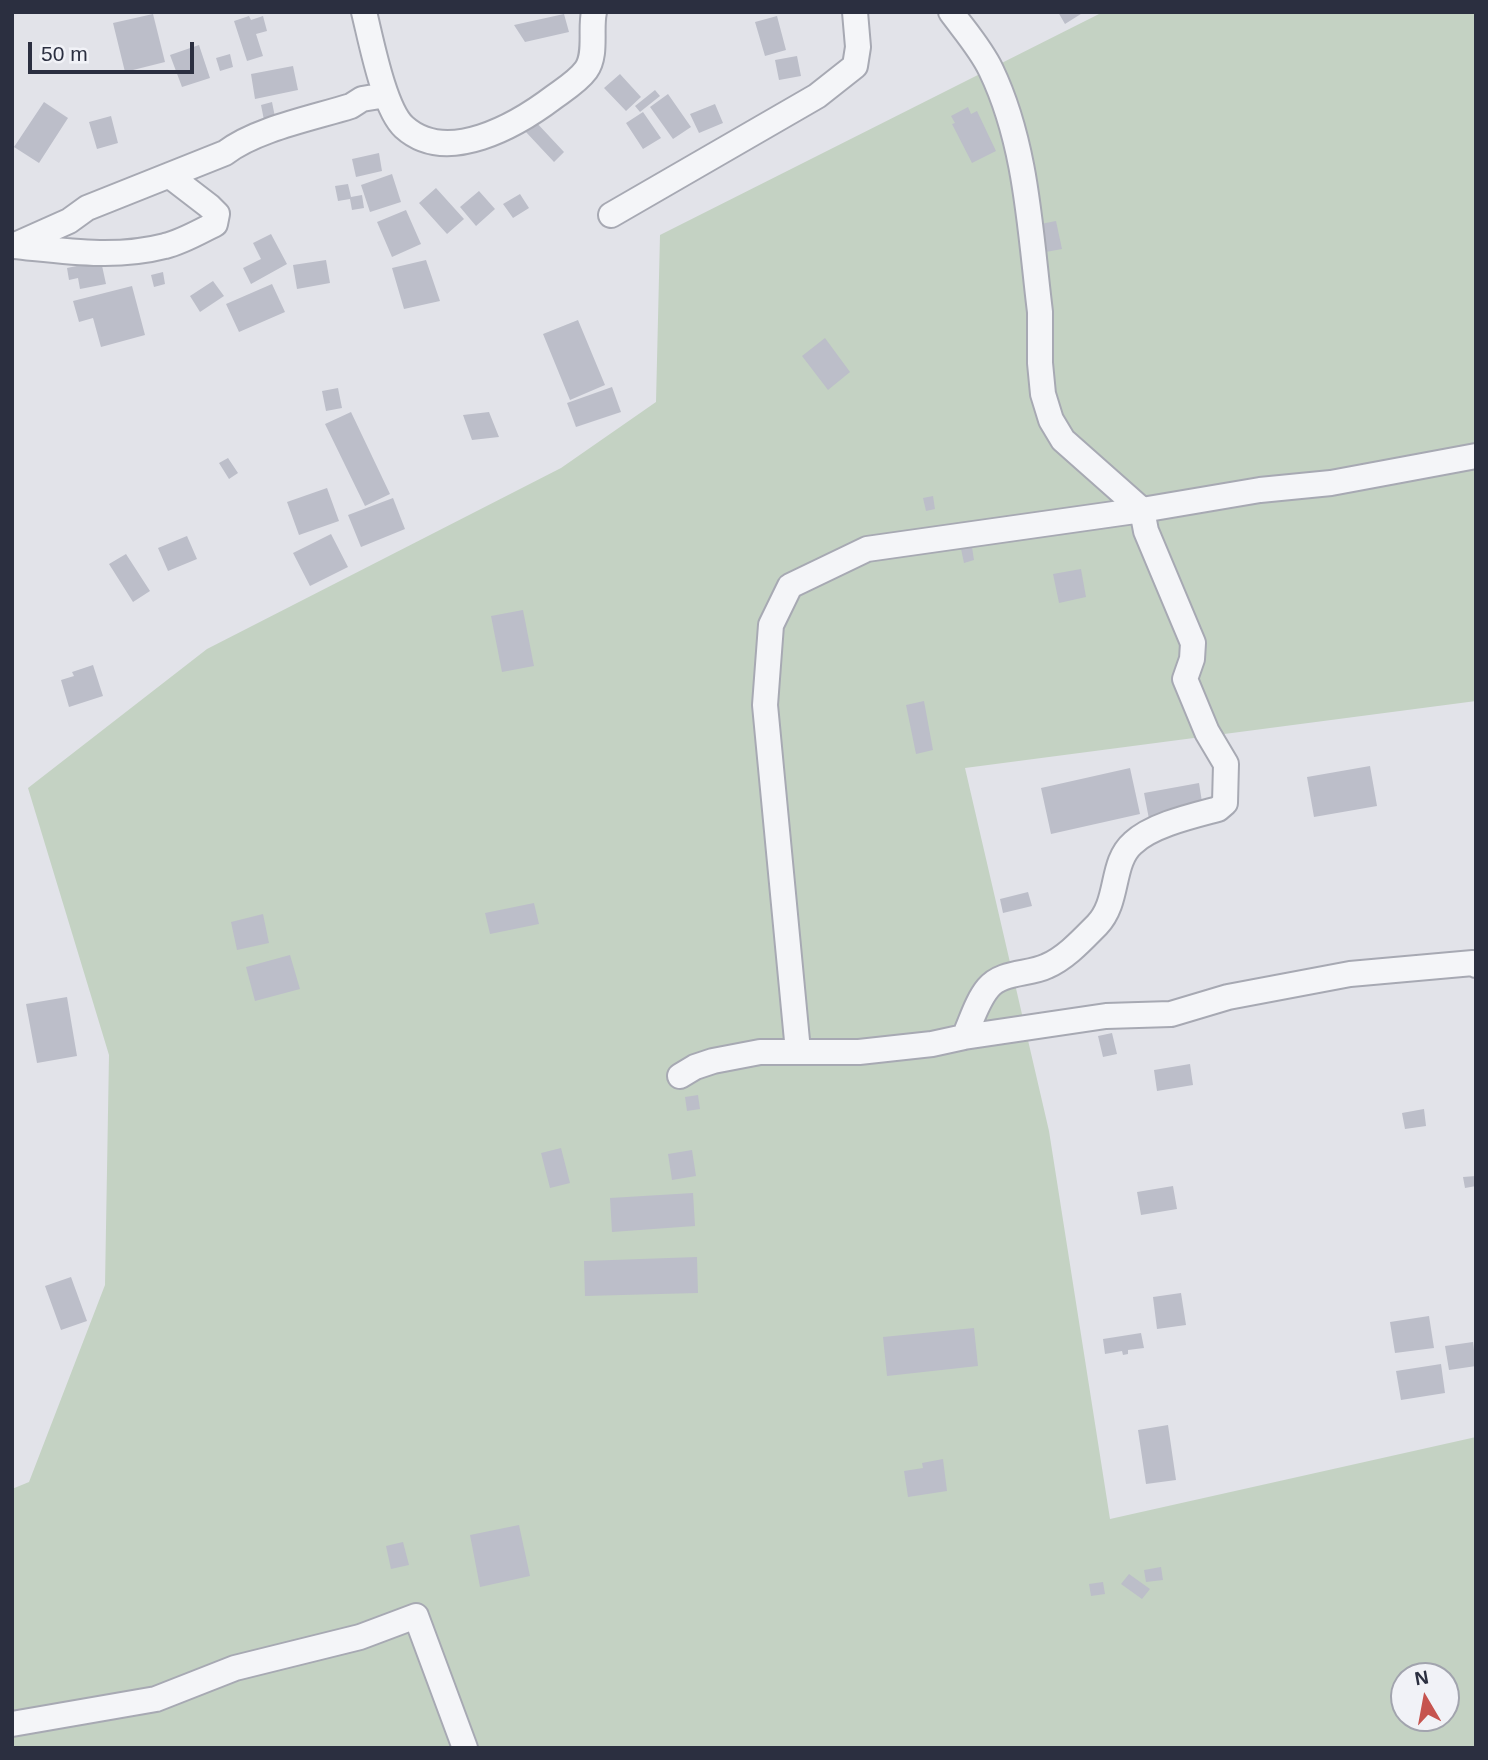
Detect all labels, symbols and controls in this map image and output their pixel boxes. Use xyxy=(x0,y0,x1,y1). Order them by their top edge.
scale bar xyxy=(32,28,198,72)
text: 50 m xyxy=(41,42,88,65)
north arrow xyxy=(1390,1662,1460,1732)
text: N xyxy=(1413,1666,1430,1689)

